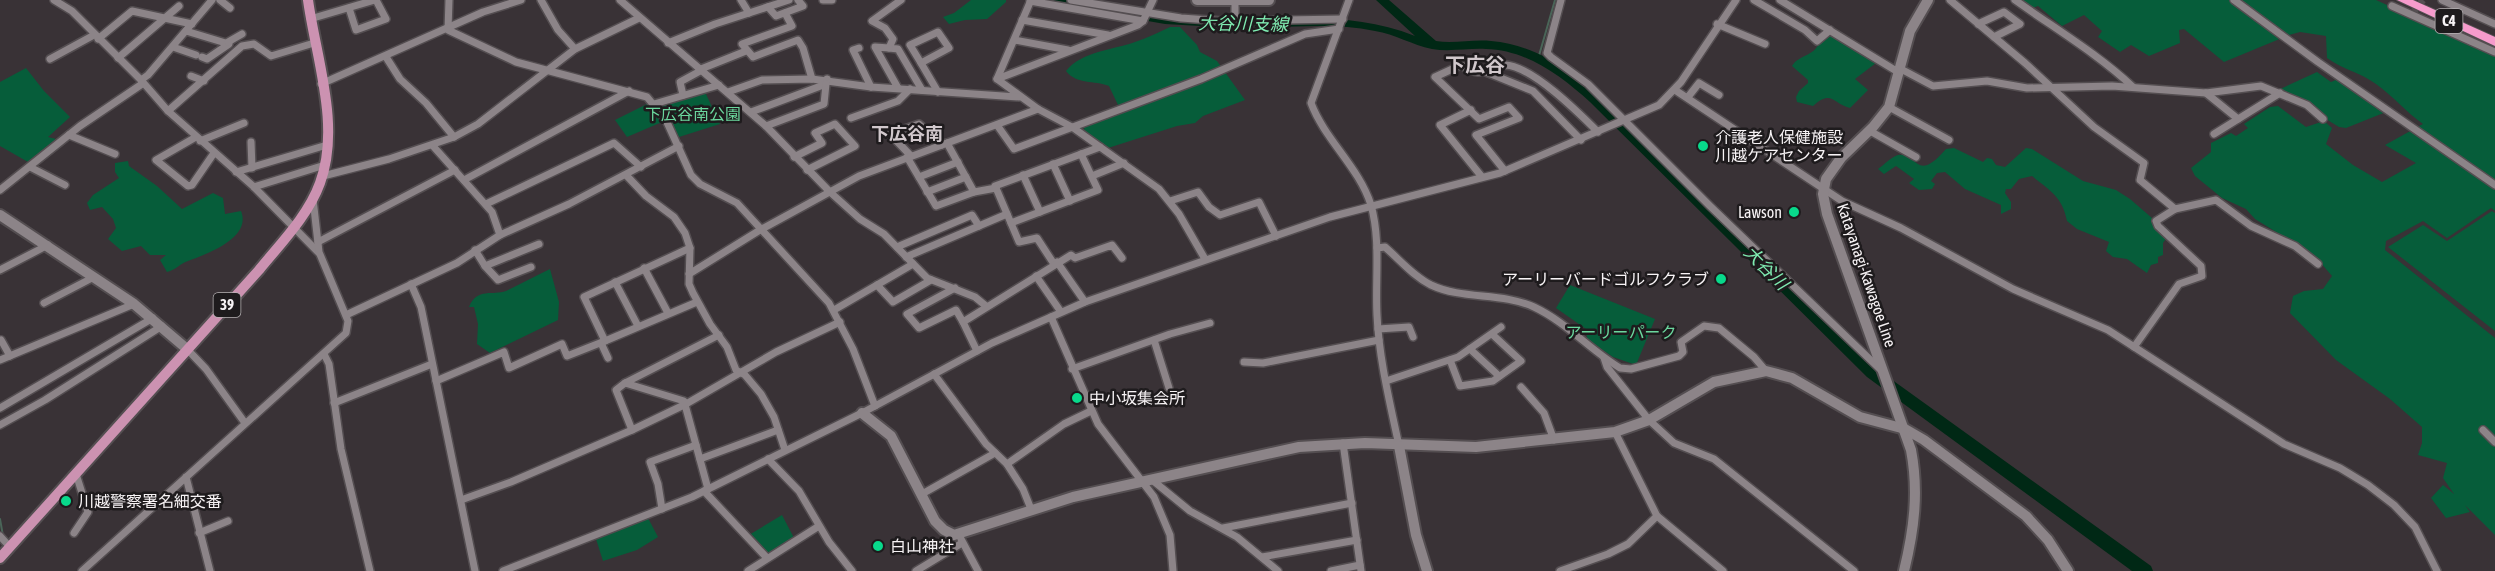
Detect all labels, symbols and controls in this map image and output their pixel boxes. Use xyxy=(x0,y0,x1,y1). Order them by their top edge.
road number: C4 xyxy=(2436,9,2462,33)
water label: 大谷川支線 xyxy=(1198,12,1290,35)
district label: 下広谷 xyxy=(1445,53,1505,76)
park label: 下広谷南公園 xyxy=(645,105,741,123)
district label: 下広谷南 xyxy=(871,123,943,144)
place label: 介護老人保健施設 川越ケアセンター xyxy=(1715,128,1843,164)
marker: 介護老人保健施設 川越ケアセンター xyxy=(1696,139,1710,153)
street label: Katayanagi-Kawagoe Line xyxy=(1833,201,1900,350)
place label: Lawson xyxy=(1738,203,1782,221)
marker: Lawson xyxy=(1787,205,1801,219)
water label: 大谷川 xyxy=(1740,241,1794,296)
place label: アーリーバードゴルフクラブ xyxy=(1502,270,1709,288)
marker: アーリーバードゴルフクラブ xyxy=(1714,272,1728,286)
road number: 39 xyxy=(214,293,240,317)
park label: アーリーパーク xyxy=(1566,323,1676,341)
place label: 中小坂集会所 xyxy=(1089,389,1185,407)
marker: 中小坂集会所 xyxy=(1070,391,1084,405)
place label: 川越警察署名細交番 xyxy=(78,492,222,510)
marker: 川越警察署名細交番 xyxy=(59,494,73,508)
place label: 白山神社 xyxy=(890,537,954,555)
marker: 白山神社 xyxy=(871,539,885,553)

